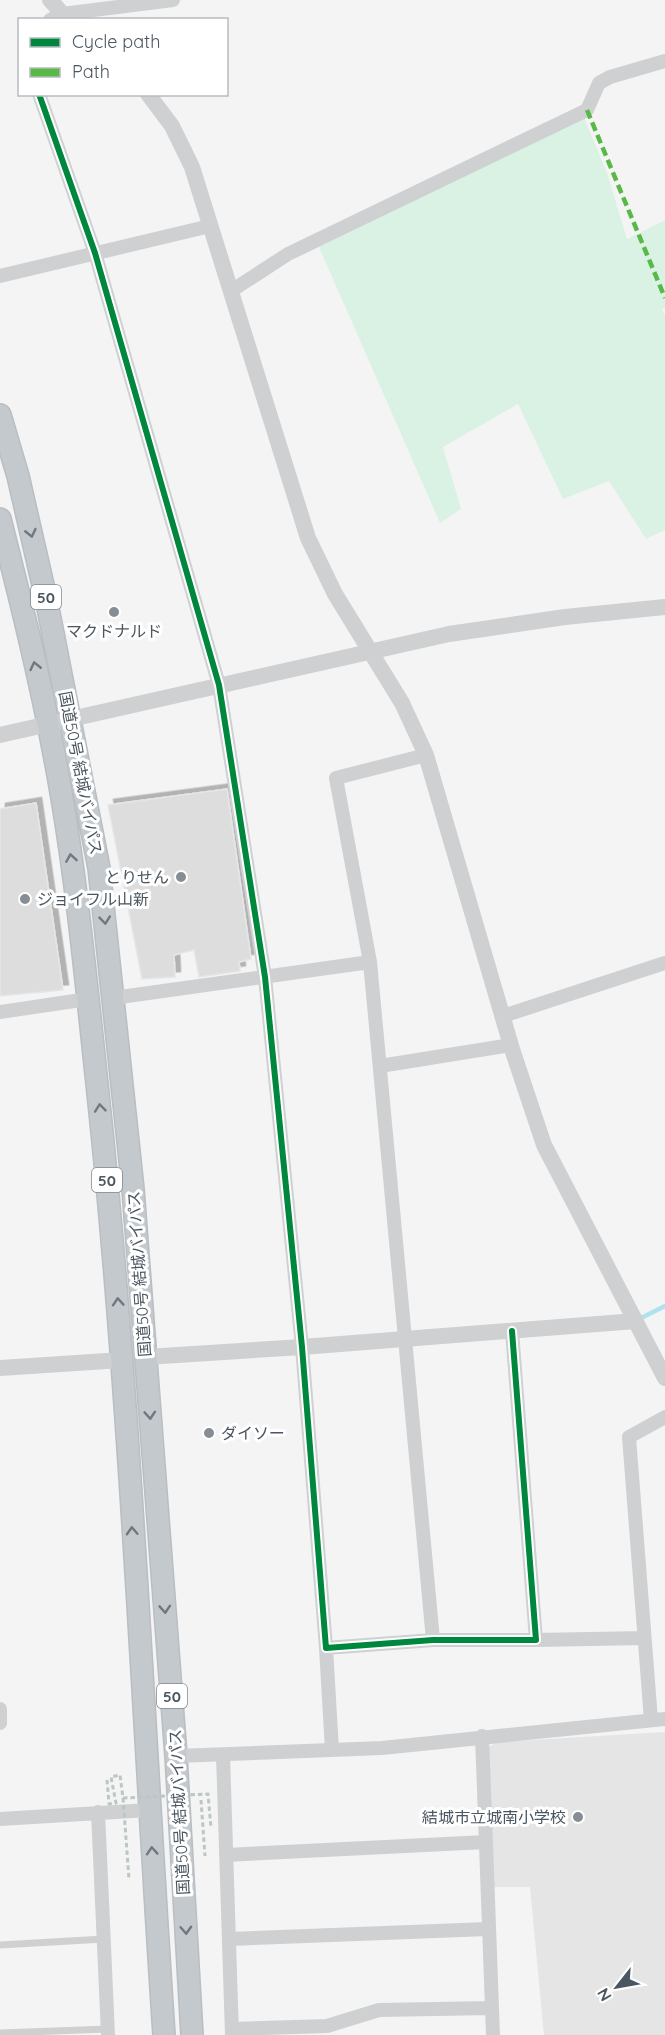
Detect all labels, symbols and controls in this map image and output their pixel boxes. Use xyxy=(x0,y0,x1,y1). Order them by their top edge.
legend xyxy=(18,18,228,96)
text: Cycle path xyxy=(72,30,160,53)
text: Path xyxy=(72,60,110,83)
one-way arrow xyxy=(24,528,37,538)
road number: 50 xyxy=(31,585,61,609)
marker: マクドナルド xyxy=(107,605,121,619)
place label: マクドナルド xyxy=(66,621,162,641)
one-way arrow xyxy=(29,661,42,671)
street label: 国道50号 結城バイパス xyxy=(55,689,107,857)
one-way arrow xyxy=(65,853,78,863)
place label: とりせん xyxy=(105,867,169,887)
marker: とりせん xyxy=(174,870,188,884)
place label: ジョイフル山新 xyxy=(37,889,149,909)
marker: ジョイフル山新 xyxy=(18,892,32,906)
one-way arrow xyxy=(98,916,111,925)
one-way arrow xyxy=(94,1103,107,1112)
road number: 50 xyxy=(92,1168,122,1192)
street label: 国道50号 結城バイパス xyxy=(123,1190,155,1358)
one-way arrow xyxy=(111,1298,124,1307)
one-way arrow xyxy=(143,1410,156,1419)
place label: ダイソー xyxy=(221,1423,285,1443)
marker: ダイソー xyxy=(202,1426,216,1440)
one-way arrow xyxy=(126,1526,139,1535)
one-way arrow xyxy=(158,1605,171,1614)
road number: 50 xyxy=(157,1684,187,1708)
street label: 国道50号 結城バイパス xyxy=(165,1728,193,1896)
place label: 結城市立城南小学校 xyxy=(422,1807,566,1827)
marker: 結城市立城南小学校 xyxy=(571,1810,585,1824)
one-way arrow xyxy=(145,1846,158,1855)
one-way arrow xyxy=(179,1925,192,1934)
north arrow xyxy=(587,1957,647,2017)
text: N xyxy=(593,1985,616,2005)

